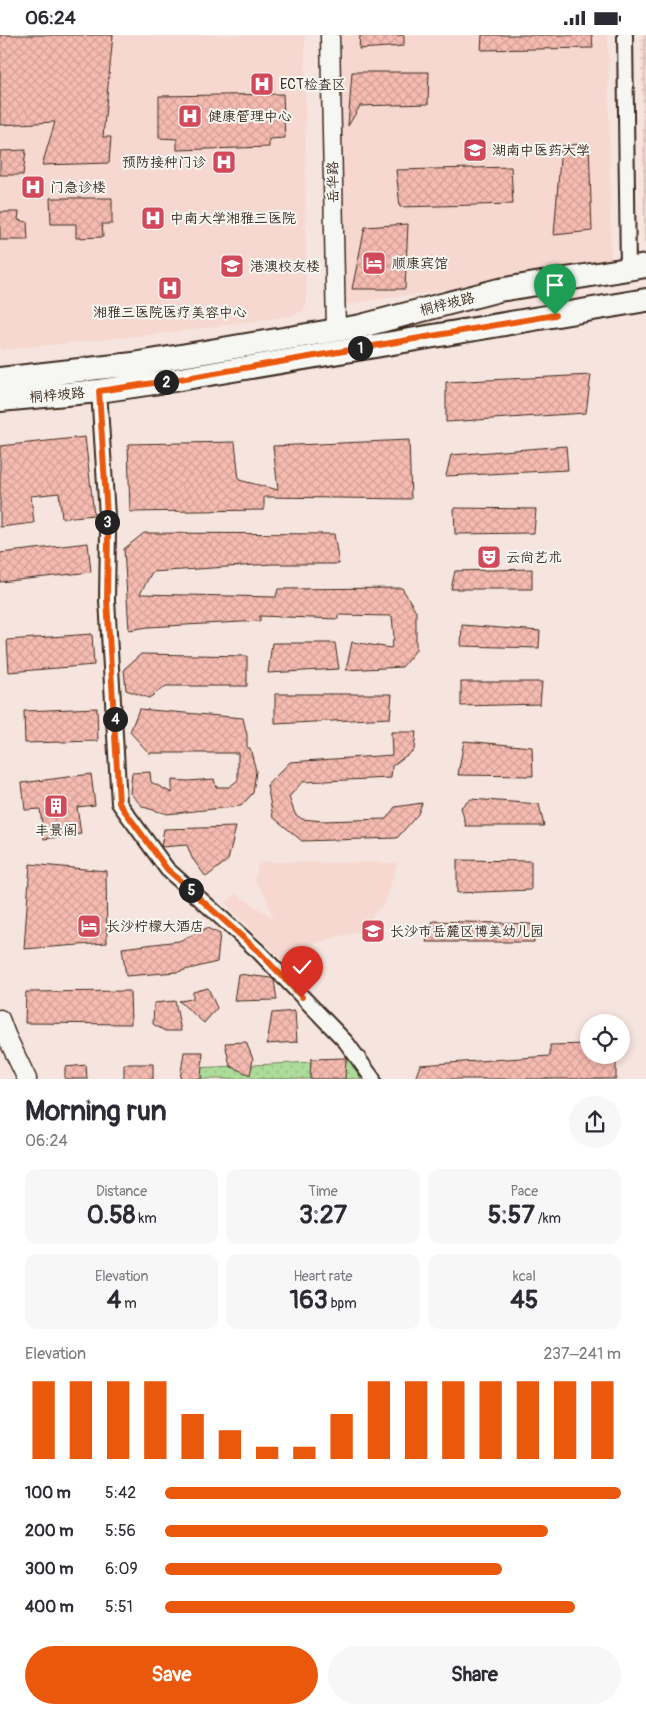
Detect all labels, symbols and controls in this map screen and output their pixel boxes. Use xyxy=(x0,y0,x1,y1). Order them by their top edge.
text: 06:24 xyxy=(25,6,76,30)
hospital icon: ECT检查区 xyxy=(249,71,275,97)
place label: ECT检查区 xyxy=(280,76,346,93)
hospital icon: 健康管理中心 xyxy=(177,103,203,129)
place label: 健康管理中心 xyxy=(208,108,292,125)
school or university icon: 湖南中医药大学 xyxy=(462,137,488,163)
place label: 湖南中医药大学 xyxy=(492,142,590,159)
hospital icon: 预防接种门诊 xyxy=(211,149,237,175)
place label: 预防接种门诊 xyxy=(122,154,206,171)
street label: 岳华路 xyxy=(324,161,342,203)
hospital icon: 门急诊楼 xyxy=(20,174,46,200)
place label: 门急诊楼 xyxy=(50,179,106,196)
hospital icon: 中南大学湘雅三医院 xyxy=(140,205,166,231)
place label: 中南大学湘雅三医院 xyxy=(170,210,296,227)
hotel icon: 顺康宾馆 xyxy=(361,250,387,276)
school or university icon: 港澳校友楼 xyxy=(219,253,245,279)
place label: 顺康宾馆 xyxy=(392,255,448,272)
place label: 港澳校友楼 xyxy=(250,258,320,275)
pin xyxy=(534,264,576,315)
icon: arrive xyxy=(541,271,569,299)
hospital icon: 湘雅三医院医疗美容中心 xyxy=(157,275,183,301)
street label: 桐梓坡路 xyxy=(418,289,476,319)
place label: 湘雅三医院医疗美容中心 xyxy=(93,304,247,321)
pin: 1 xyxy=(348,335,372,361)
text: 1 xyxy=(358,340,363,357)
pin: 2 xyxy=(154,369,178,395)
text: 2 xyxy=(163,374,170,391)
street label: 桐梓坡路 xyxy=(28,384,86,406)
pin: 3 xyxy=(94,509,120,535)
text: 3 xyxy=(104,514,111,531)
theatre icon: 云尚艺术 xyxy=(476,544,502,570)
place label: 云尚艺术 xyxy=(506,549,562,566)
pin: 4 xyxy=(102,707,128,731)
text: 4 xyxy=(111,711,120,728)
building icon: 丰景阁 xyxy=(43,793,69,819)
place label: 丰景阁 xyxy=(35,822,77,839)
pin: 5 xyxy=(178,877,204,903)
text: 5 xyxy=(188,882,195,899)
hotel icon: 长沙柠檬大酒店 xyxy=(76,913,102,939)
place label: 长沙柠檬大酒店 xyxy=(106,918,204,935)
school or university icon: 长沙市岳麓区博美幼儿园 xyxy=(360,918,386,944)
place label: 长沙市岳麓区博美幼儿园 xyxy=(390,923,544,940)
pin xyxy=(281,946,323,997)
icon: check xyxy=(288,953,316,981)
map controls xyxy=(580,1014,630,1064)
button: locate xyxy=(580,1014,630,1064)
text: Morning run xyxy=(25,1094,167,1129)
button: share xyxy=(569,1096,621,1148)
text: 06:24 xyxy=(25,1131,68,1151)
text: Distance xyxy=(96,1183,147,1200)
text: Time xyxy=(308,1183,338,1200)
text: Pace xyxy=(510,1183,538,1200)
text: 0.58 xyxy=(87,1200,135,1231)
text: 3:27 xyxy=(299,1200,347,1231)
text: 5:57 xyxy=(488,1200,535,1231)
text: km xyxy=(135,1210,157,1227)
text: /km xyxy=(535,1210,561,1227)
text: Elevation xyxy=(95,1268,148,1285)
text: Heart rate xyxy=(293,1268,353,1285)
text: kcal xyxy=(513,1268,536,1285)
text: 4 xyxy=(107,1285,121,1316)
text: 163 xyxy=(289,1285,328,1316)
text: 45 xyxy=(510,1285,538,1316)
text: m xyxy=(121,1295,137,1312)
text: bpm xyxy=(328,1295,357,1312)
text: Elevation xyxy=(25,1344,86,1364)
text: 237–241 m xyxy=(544,1344,621,1364)
text: 100 m xyxy=(25,1483,71,1503)
text: 5:42 xyxy=(105,1483,136,1503)
text: 200 m xyxy=(25,1521,73,1541)
text: 5:56 xyxy=(105,1521,136,1541)
text: 300 m xyxy=(25,1559,73,1579)
text: 6:09 xyxy=(105,1559,138,1579)
text: 400 m xyxy=(25,1597,74,1617)
text: 5:51 xyxy=(105,1597,133,1617)
button: Save xyxy=(25,1646,318,1704)
button: Share xyxy=(328,1646,621,1704)

